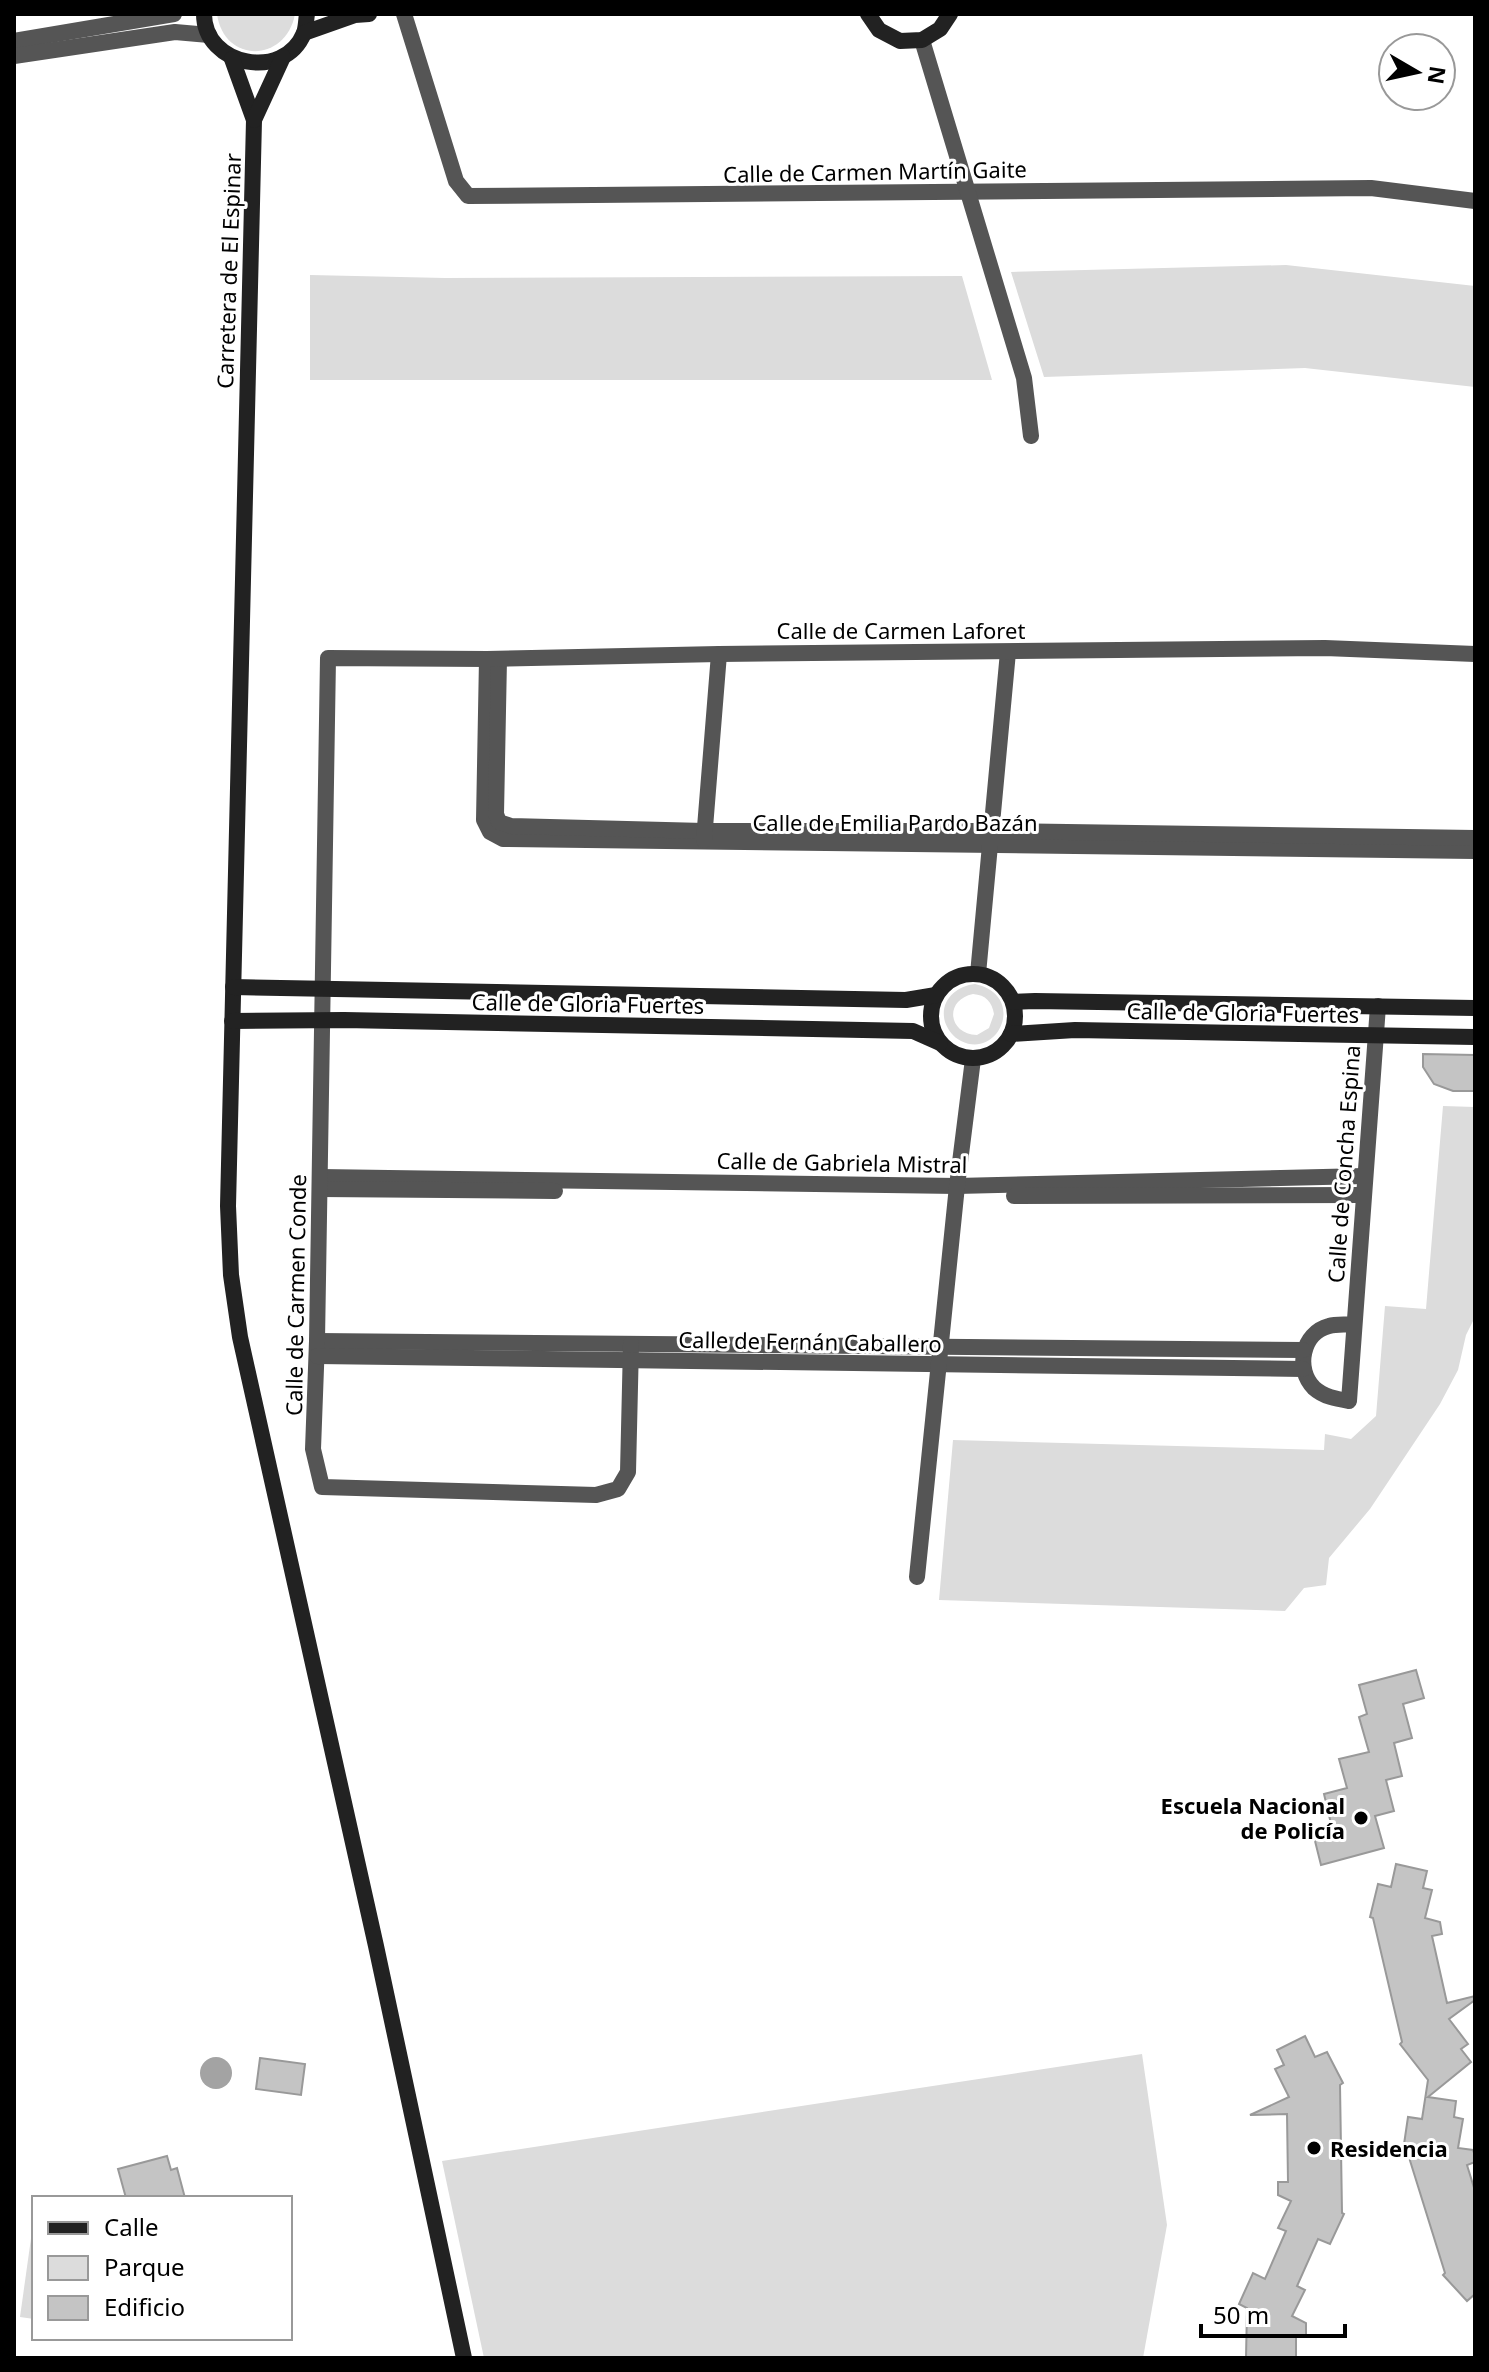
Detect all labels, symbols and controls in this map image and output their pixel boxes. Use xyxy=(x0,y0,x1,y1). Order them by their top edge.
north arrow xyxy=(1377,32,1457,112)
text: N xyxy=(1422,64,1454,86)
street label: Carretera de El Espinar xyxy=(209,153,247,389)
street label: Calle de Carmen Martín Gaite xyxy=(723,153,1027,189)
street label: Calle de Carmen Laforet xyxy=(777,615,1025,645)
street label: Calle de Emilia Pardo Bazán xyxy=(752,807,1038,837)
street label: Calle de Gloria Fuertes xyxy=(471,986,705,1020)
street label: Calle de Gloria Fuertes xyxy=(1126,995,1360,1029)
street label: Calle de Concha Espina xyxy=(1320,1044,1366,1284)
street label: Calle de Gabriela Mistral xyxy=(716,1145,968,1179)
street label: Calle de Carmen Conde xyxy=(278,1174,312,1416)
street label: Calle de Fernán Caballero xyxy=(678,1324,942,1358)
place label: Escuela Nacional de Policía xyxy=(1161,1790,1345,1845)
marker: Escuela Nacional de Policía xyxy=(1352,1809,1370,1827)
place label: Residencia xyxy=(1330,2133,1448,2163)
marker: Residencia xyxy=(1305,2139,1323,2157)
legend xyxy=(32,2196,292,2340)
text: Calle xyxy=(104,2210,159,2243)
text: Parque xyxy=(104,2250,185,2283)
scale bar xyxy=(1201,2288,1345,2338)
text: Edificio xyxy=(104,2290,185,2323)
text: 50 m xyxy=(1213,2298,1269,2331)

